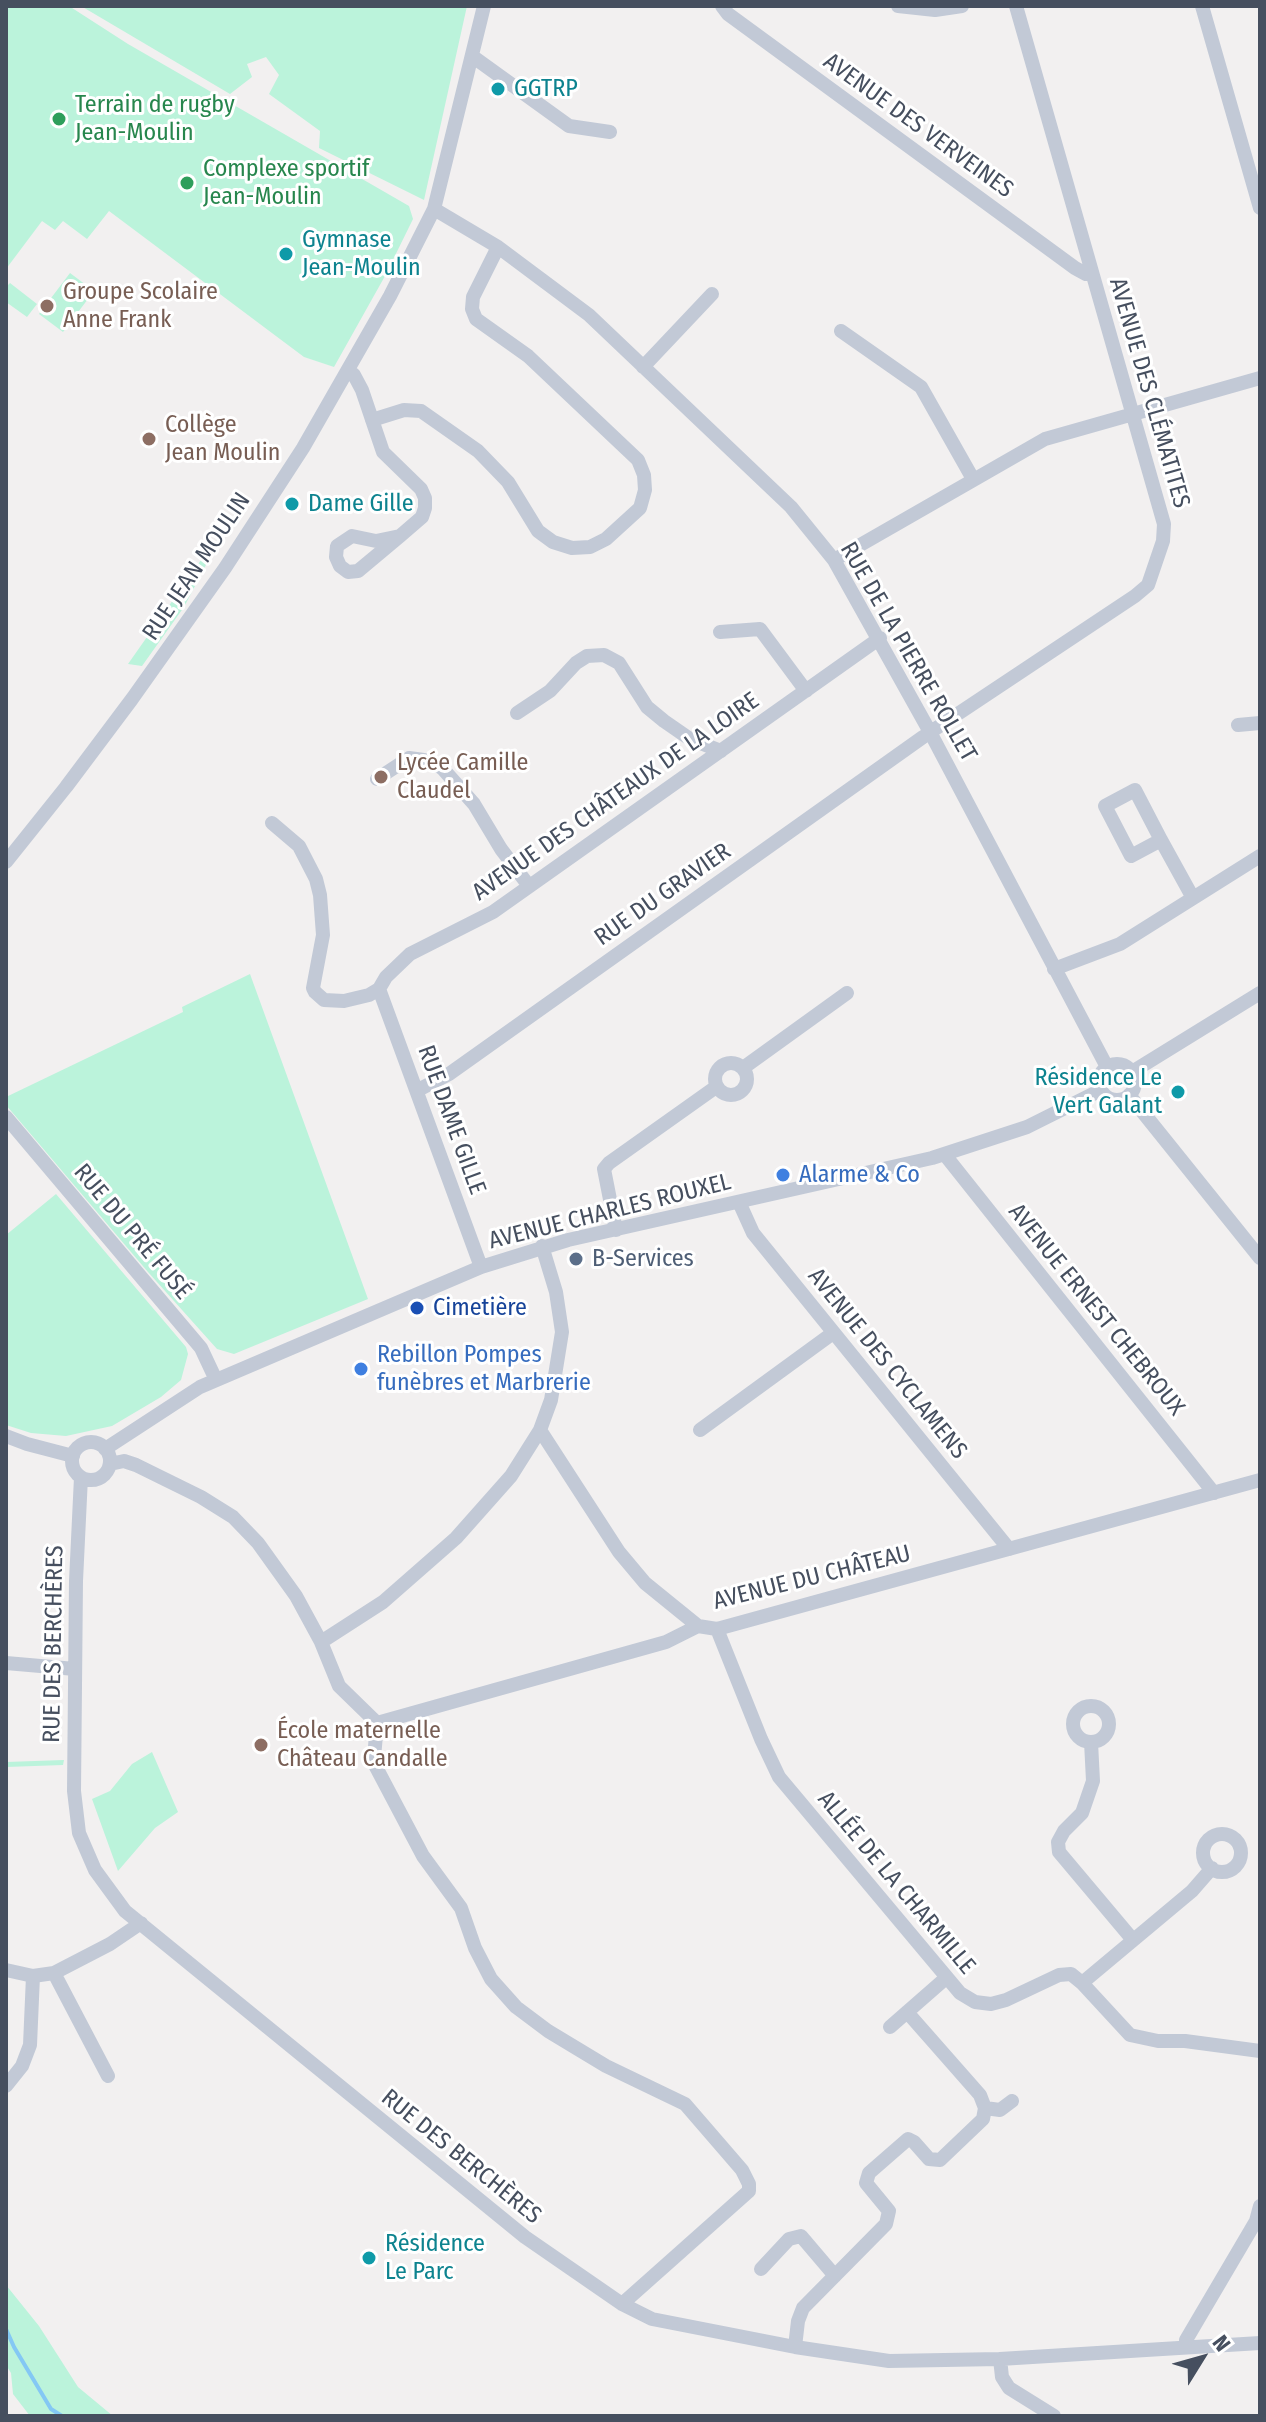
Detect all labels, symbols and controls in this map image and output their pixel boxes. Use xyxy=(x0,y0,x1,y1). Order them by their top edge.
street label: AVENUE DES VERVEINES xyxy=(818,47,1018,205)
place label: GGTRP xyxy=(514,75,578,103)
marker: GGTRP xyxy=(489,80,507,98)
place label: Terrain de rugby Jean-Moulin xyxy=(75,91,235,147)
marker: Terrain de rugby Jean-Moulin xyxy=(50,110,68,128)
place label: Complexe sportif Jean-Moulin xyxy=(203,155,369,211)
marker: Complexe sportif Jean-Moulin xyxy=(178,174,196,192)
place label: Gymnase Jean-Moulin xyxy=(302,226,421,282)
marker: Gymnase Jean-Moulin xyxy=(277,245,295,263)
street label: AVENUE DES CLÉMATITES xyxy=(1102,275,1196,511)
place label: Groupe Scolaire Anne Frank xyxy=(63,278,218,334)
marker: Groupe Scolaire Anne Frank xyxy=(38,297,56,315)
place label: Collège Jean Moulin xyxy=(165,411,281,467)
marker: Collège Jean Moulin xyxy=(140,430,158,448)
street label: RUE JEAN MOULIN xyxy=(137,488,257,646)
place label: Dame Gille xyxy=(308,490,414,518)
marker: Dame Gille xyxy=(283,495,301,513)
street label: RUE DE LA PIERRE ROLLET xyxy=(833,537,983,767)
street label: AVENUE DES CHÂTEAUX DE LA LOIRE xyxy=(467,687,765,907)
place label: Lycée Camille Claudel xyxy=(397,749,528,805)
marker: Lycée Camille Claudel xyxy=(372,768,390,786)
street label: RUE DU GRAVIER xyxy=(589,837,737,953)
street label: RUE DAME GILLE xyxy=(411,1041,491,1199)
place label: Résidence Le Vert Galant xyxy=(1034,1064,1162,1120)
marker: Résidence Le Vert Galant xyxy=(1169,1083,1187,1101)
street label: RUE DU PRÉ FUSÉ xyxy=(67,1158,197,1306)
place label: Alarme & Co xyxy=(799,1161,920,1189)
marker: Alarme & Co xyxy=(774,1166,792,1184)
street label: AVENUE CHARLES ROUXEL xyxy=(486,1168,734,1256)
street label: AVENUE ERNEST CHEBROUX xyxy=(1002,1198,1190,1422)
place label: B-Services xyxy=(592,1245,694,1273)
marker: B-Services xyxy=(567,1250,585,1268)
street label: AVENUE DES CYCLAMENS xyxy=(801,1263,973,1465)
place label: Cimetière xyxy=(433,1294,527,1322)
marker: Cimetière xyxy=(408,1299,426,1317)
place label: Rebillon Pompes funèbres et Marbrerie xyxy=(377,1341,591,1397)
marker: Rebillon Pompes funèbres et Marbrerie xyxy=(352,1360,370,1378)
street label: AVENUE DU CHÂTEAU xyxy=(710,1540,914,1616)
street label: RUE DES BERCHÈRES xyxy=(38,1545,70,1743)
place label: École maternelle Château Candalle xyxy=(277,1717,448,1773)
marker: École maternelle Château Candalle xyxy=(252,1736,270,1754)
street label: ALLÉE DE LA CHARMILLE xyxy=(811,1786,981,1980)
street label: RUE DES BERCHÈRES xyxy=(375,2084,547,2230)
place label: Résidence Le Parc xyxy=(385,2230,485,2286)
marker: Résidence Le Parc xyxy=(360,2249,378,2267)
north arrow xyxy=(1162,2318,1242,2398)
text: N xyxy=(1207,2330,1236,2357)

